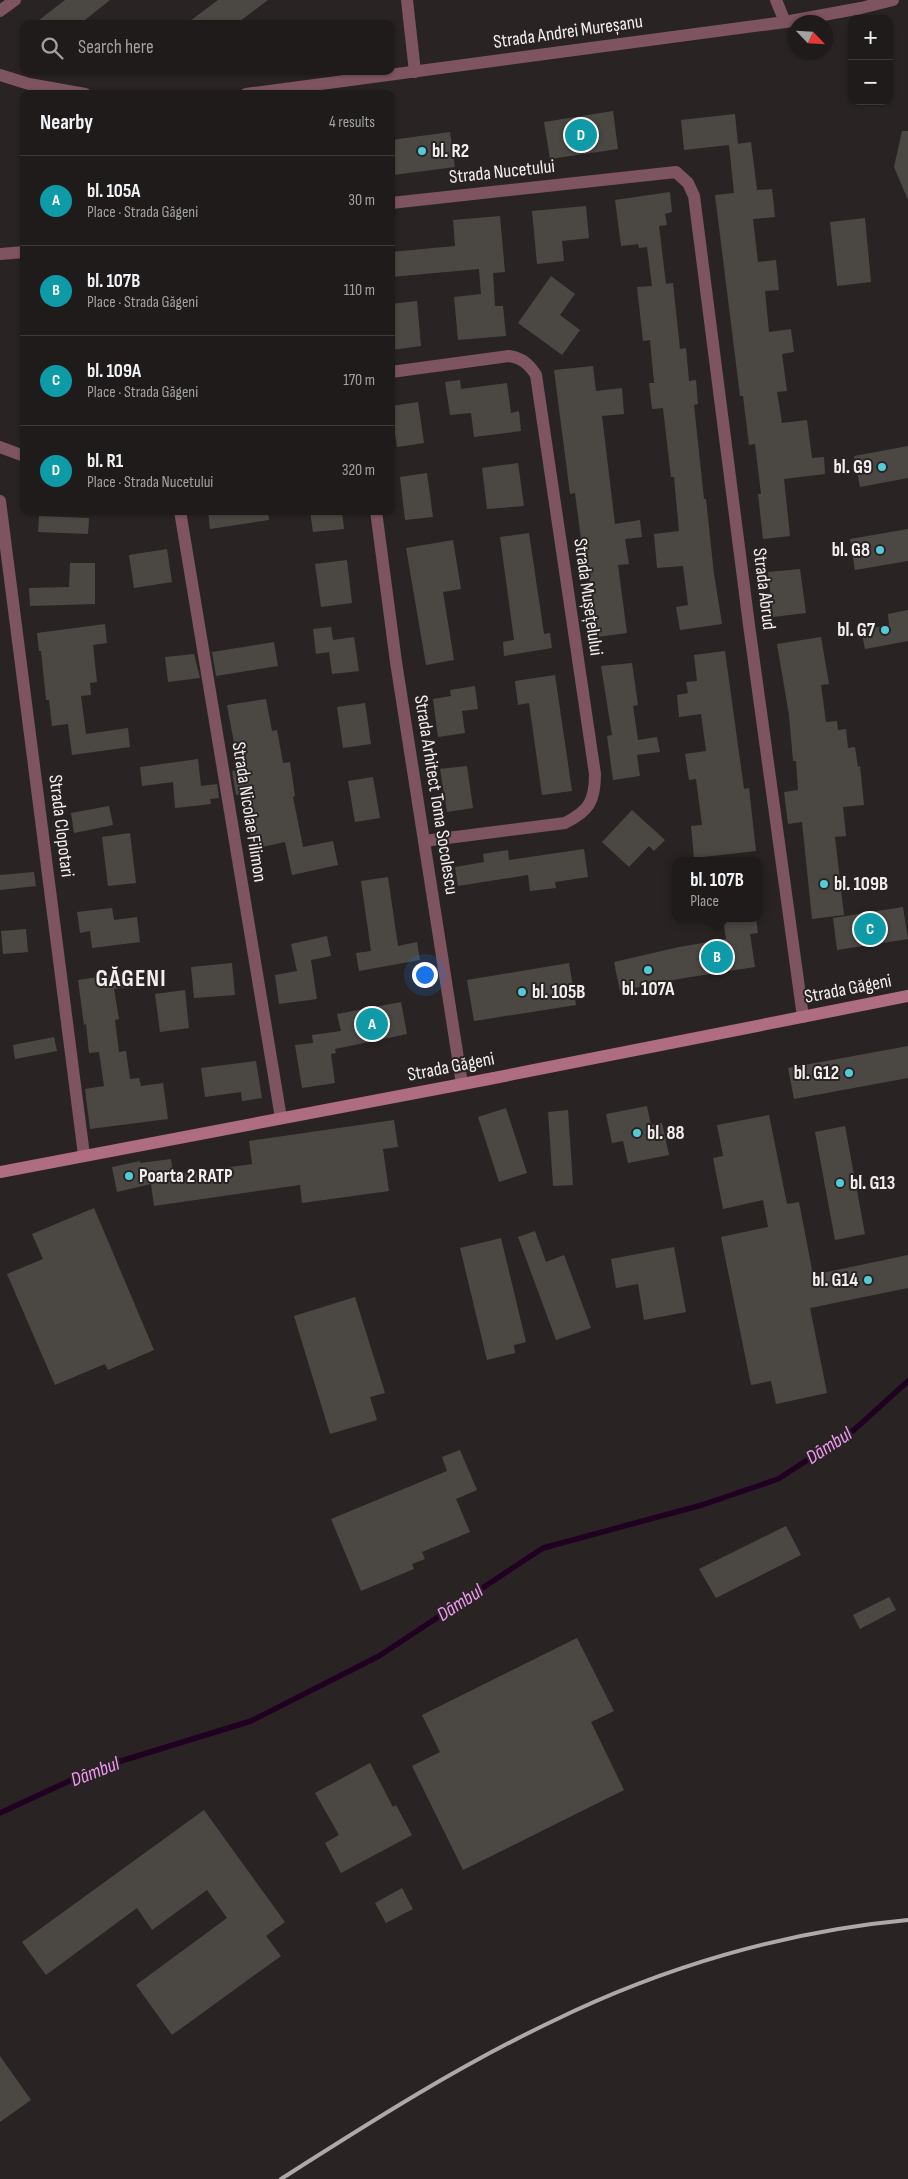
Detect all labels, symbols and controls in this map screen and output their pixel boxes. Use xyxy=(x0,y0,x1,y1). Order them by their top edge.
street label: Strada Andrei Mureșanu xyxy=(492,10,644,54)
north arrow xyxy=(788,15,833,60)
map controls xyxy=(848,15,893,105)
button: + xyxy=(848,15,893,60)
search box xyxy=(20,20,395,75)
icon: search xyxy=(38,34,66,62)
text: Search here xyxy=(78,36,154,59)
button: − xyxy=(848,60,893,105)
text: Nearby xyxy=(40,110,93,135)
text: 4 results xyxy=(329,113,375,132)
pin: D xyxy=(565,116,597,154)
place label: bl. R2 xyxy=(432,140,469,163)
marker: bl. R2 xyxy=(416,145,428,157)
street label: Strada Nucetului xyxy=(448,155,556,189)
text: bl. 105A xyxy=(87,180,140,203)
text: A xyxy=(52,191,60,210)
text: 30 m xyxy=(348,191,375,210)
text: Place · Strada Găgeni xyxy=(87,203,198,222)
text: bl. 107B xyxy=(87,270,140,293)
text: B xyxy=(52,281,60,300)
text: 110 m xyxy=(344,281,375,300)
text: Place · Strada Găgeni xyxy=(87,293,198,312)
text: bl. 109A xyxy=(87,360,141,383)
text: C xyxy=(52,371,60,390)
text: 170 m xyxy=(343,371,375,390)
text: Place · Strada Găgeni xyxy=(87,383,198,402)
text: bl. R1 xyxy=(87,450,123,473)
place label: bl. G9 xyxy=(834,456,872,479)
text: D xyxy=(52,461,60,480)
text: 320 m xyxy=(342,461,375,480)
marker: bl. G9 xyxy=(876,461,888,473)
text: Place · Strada Nucetului xyxy=(87,473,213,492)
street label: Strada Mușețelului xyxy=(568,537,608,657)
place label: bl. G8 xyxy=(832,539,870,562)
marker: bl. G8 xyxy=(874,544,886,556)
street label: Strada Abrud xyxy=(748,547,780,631)
place label: bl. G7 xyxy=(837,619,876,642)
marker: bl. G7 xyxy=(879,624,891,636)
street label: Strada Arhitect Toma Socolescu xyxy=(409,694,463,896)
street label: Strada Nicolae Filimon xyxy=(227,740,271,884)
street label: Strada Clopotari xyxy=(43,773,79,879)
popup xyxy=(672,857,762,922)
text: bl. 107B xyxy=(690,869,744,892)
place label: bl. 109B xyxy=(834,873,888,896)
marker: bl. 109B xyxy=(818,878,830,890)
text: Place xyxy=(690,892,719,911)
pin: C xyxy=(854,910,886,948)
pin: B xyxy=(701,938,733,976)
your location xyxy=(412,962,438,988)
district label: GĂGENI xyxy=(96,964,166,993)
marker: bl. 107A xyxy=(642,964,654,976)
street label: Strada Găgeni xyxy=(803,969,893,1009)
place label: bl. 107A xyxy=(622,978,675,1001)
place label: bl. 105B xyxy=(532,981,585,1004)
marker: bl. 105B xyxy=(516,986,528,998)
pin: A xyxy=(356,1005,388,1043)
street label: Strada Găgeni xyxy=(406,1047,496,1087)
place label: bl. G12 xyxy=(794,1062,839,1085)
marker: bl. G12 xyxy=(843,1067,855,1079)
place label: bl. 88 xyxy=(647,1122,684,1145)
marker: bl. 88 xyxy=(631,1127,643,1139)
place label: Poarta 2 RATP xyxy=(139,1165,233,1188)
marker: Poarta 2 RATP xyxy=(123,1170,135,1182)
place label: bl. G13 xyxy=(850,1172,895,1195)
marker: bl. G13 xyxy=(834,1177,846,1189)
place label: bl. G14 xyxy=(812,1269,858,1292)
marker: bl. G14 xyxy=(862,1274,874,1286)
water label: Dâmbul xyxy=(801,1422,858,1470)
water label: Dâmbul xyxy=(432,1579,489,1627)
water label: Dâmbul xyxy=(67,1751,124,1792)

